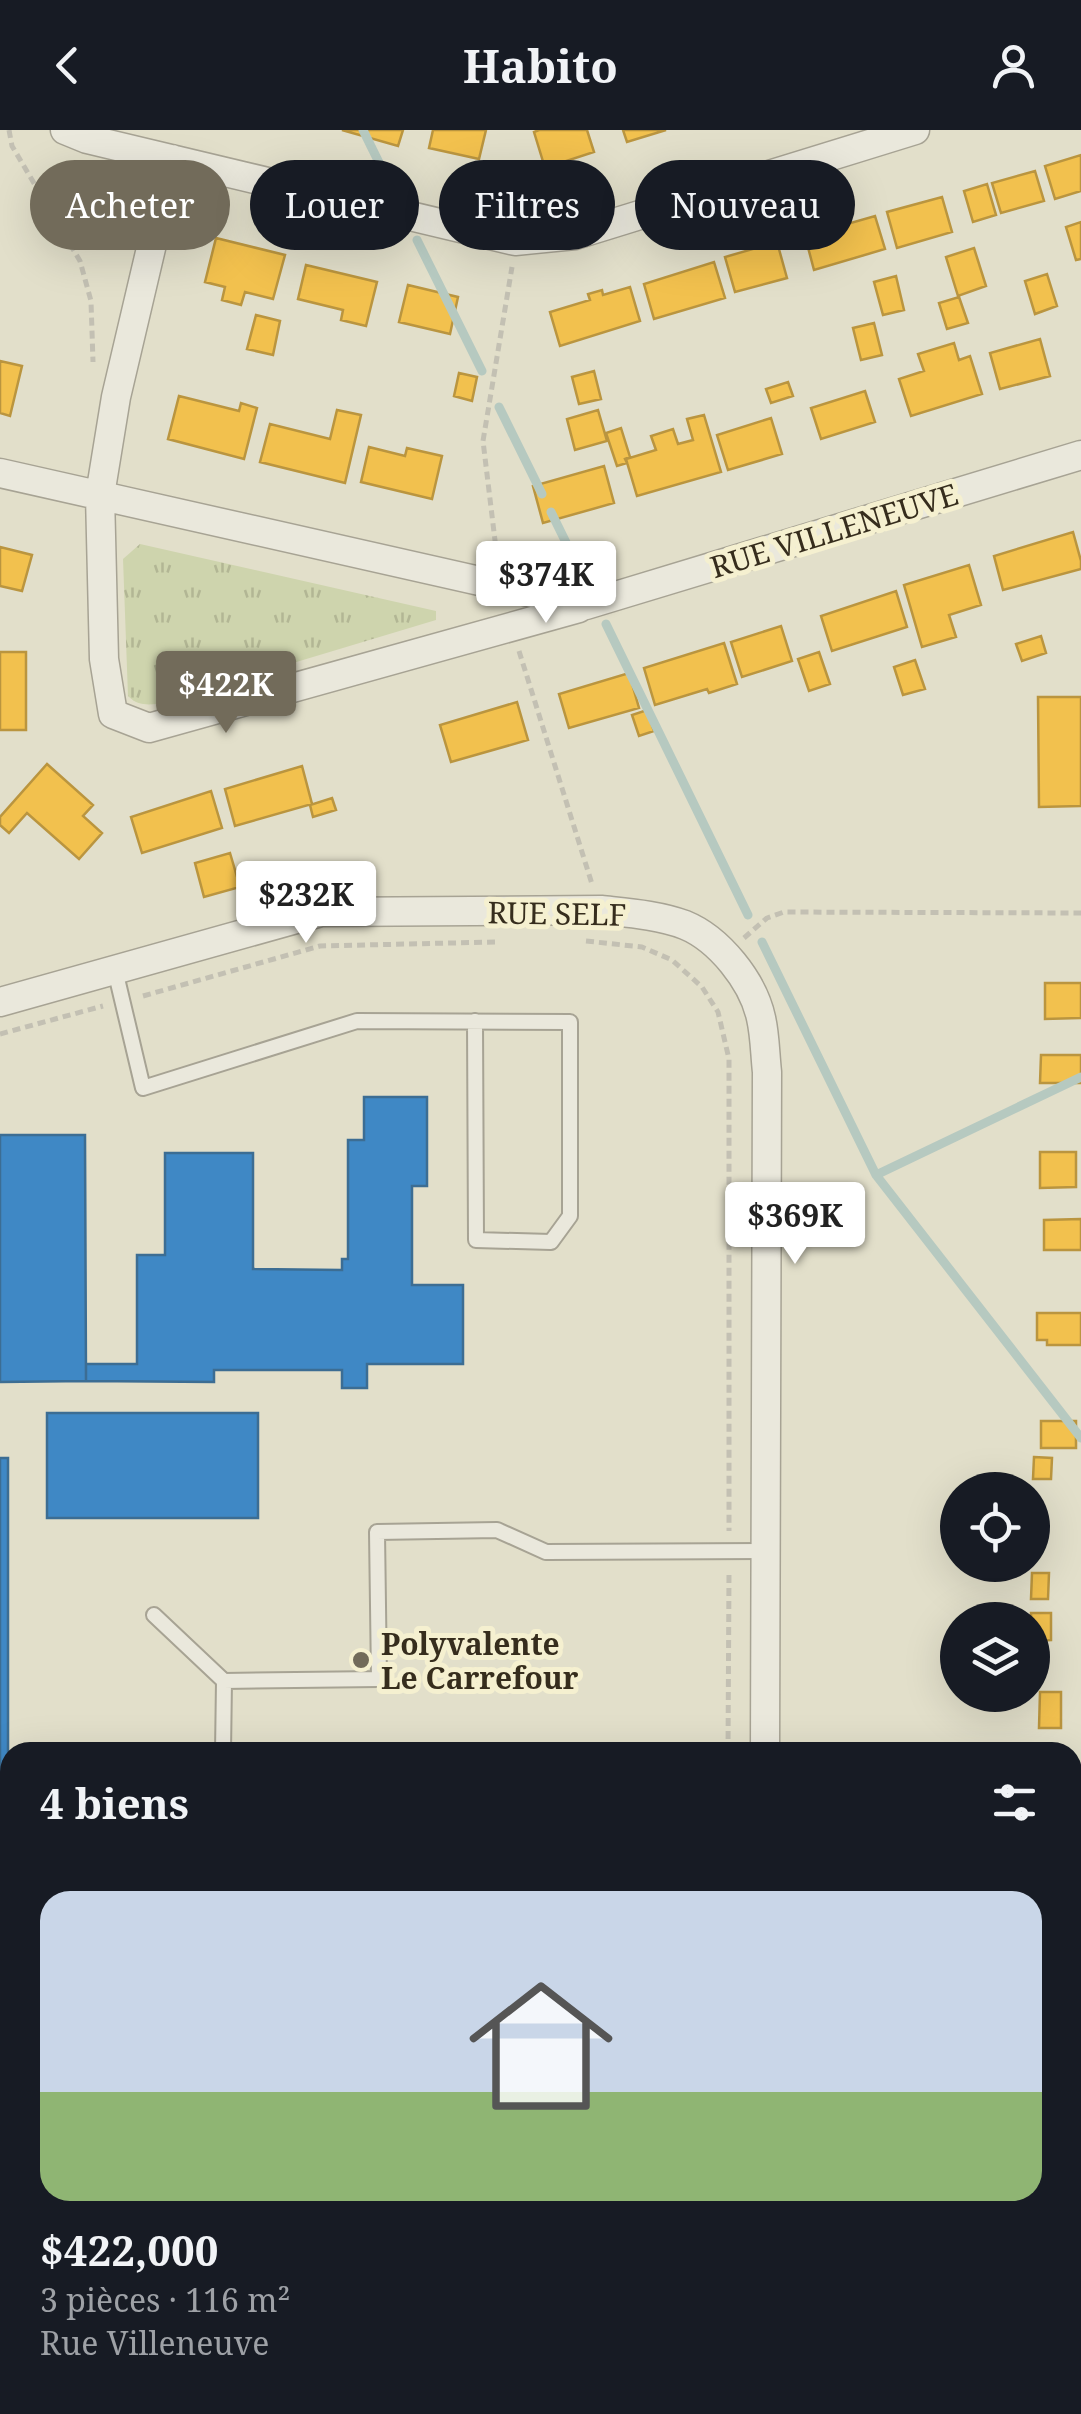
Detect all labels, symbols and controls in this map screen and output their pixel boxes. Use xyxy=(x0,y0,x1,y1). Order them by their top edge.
text: Habito xyxy=(463,35,618,96)
icon: back xyxy=(40,38,95,93)
icon: person xyxy=(986,38,1041,93)
chip: Acheter xyxy=(30,160,230,250)
chip: Louer xyxy=(250,160,419,250)
chip: Filtres xyxy=(439,160,615,250)
chip: Nouveau xyxy=(635,160,855,250)
street label: RUE VILLENEUVE xyxy=(705,473,963,587)
pin: $374K xyxy=(476,541,616,626)
text: $374K xyxy=(498,552,594,595)
pin: $422K xyxy=(156,651,296,736)
text: $422K xyxy=(178,662,274,705)
pin: $232K xyxy=(236,861,376,946)
text: $232K xyxy=(258,872,354,915)
street label: RUE SELF xyxy=(487,891,627,935)
pin: $369K xyxy=(725,1182,865,1267)
text: $369K xyxy=(747,1193,843,1236)
map controls xyxy=(940,1472,1050,1712)
button: locate xyxy=(940,1472,1050,1582)
button: layers xyxy=(940,1602,1050,1712)
place label: Polyvalente Le Carrefour xyxy=(381,1623,579,1698)
marker: Polyvalente Le Carrefour xyxy=(350,1649,372,1671)
text: 4 biens xyxy=(40,1774,189,1831)
icon: filters xyxy=(987,1775,1042,1830)
icon: home xyxy=(451,1956,631,2136)
text: $422,000 xyxy=(40,2221,218,2278)
text: 3 pièces · 116 m² xyxy=(40,2278,290,2321)
text: Rue Villeneuve xyxy=(40,2321,269,2364)

